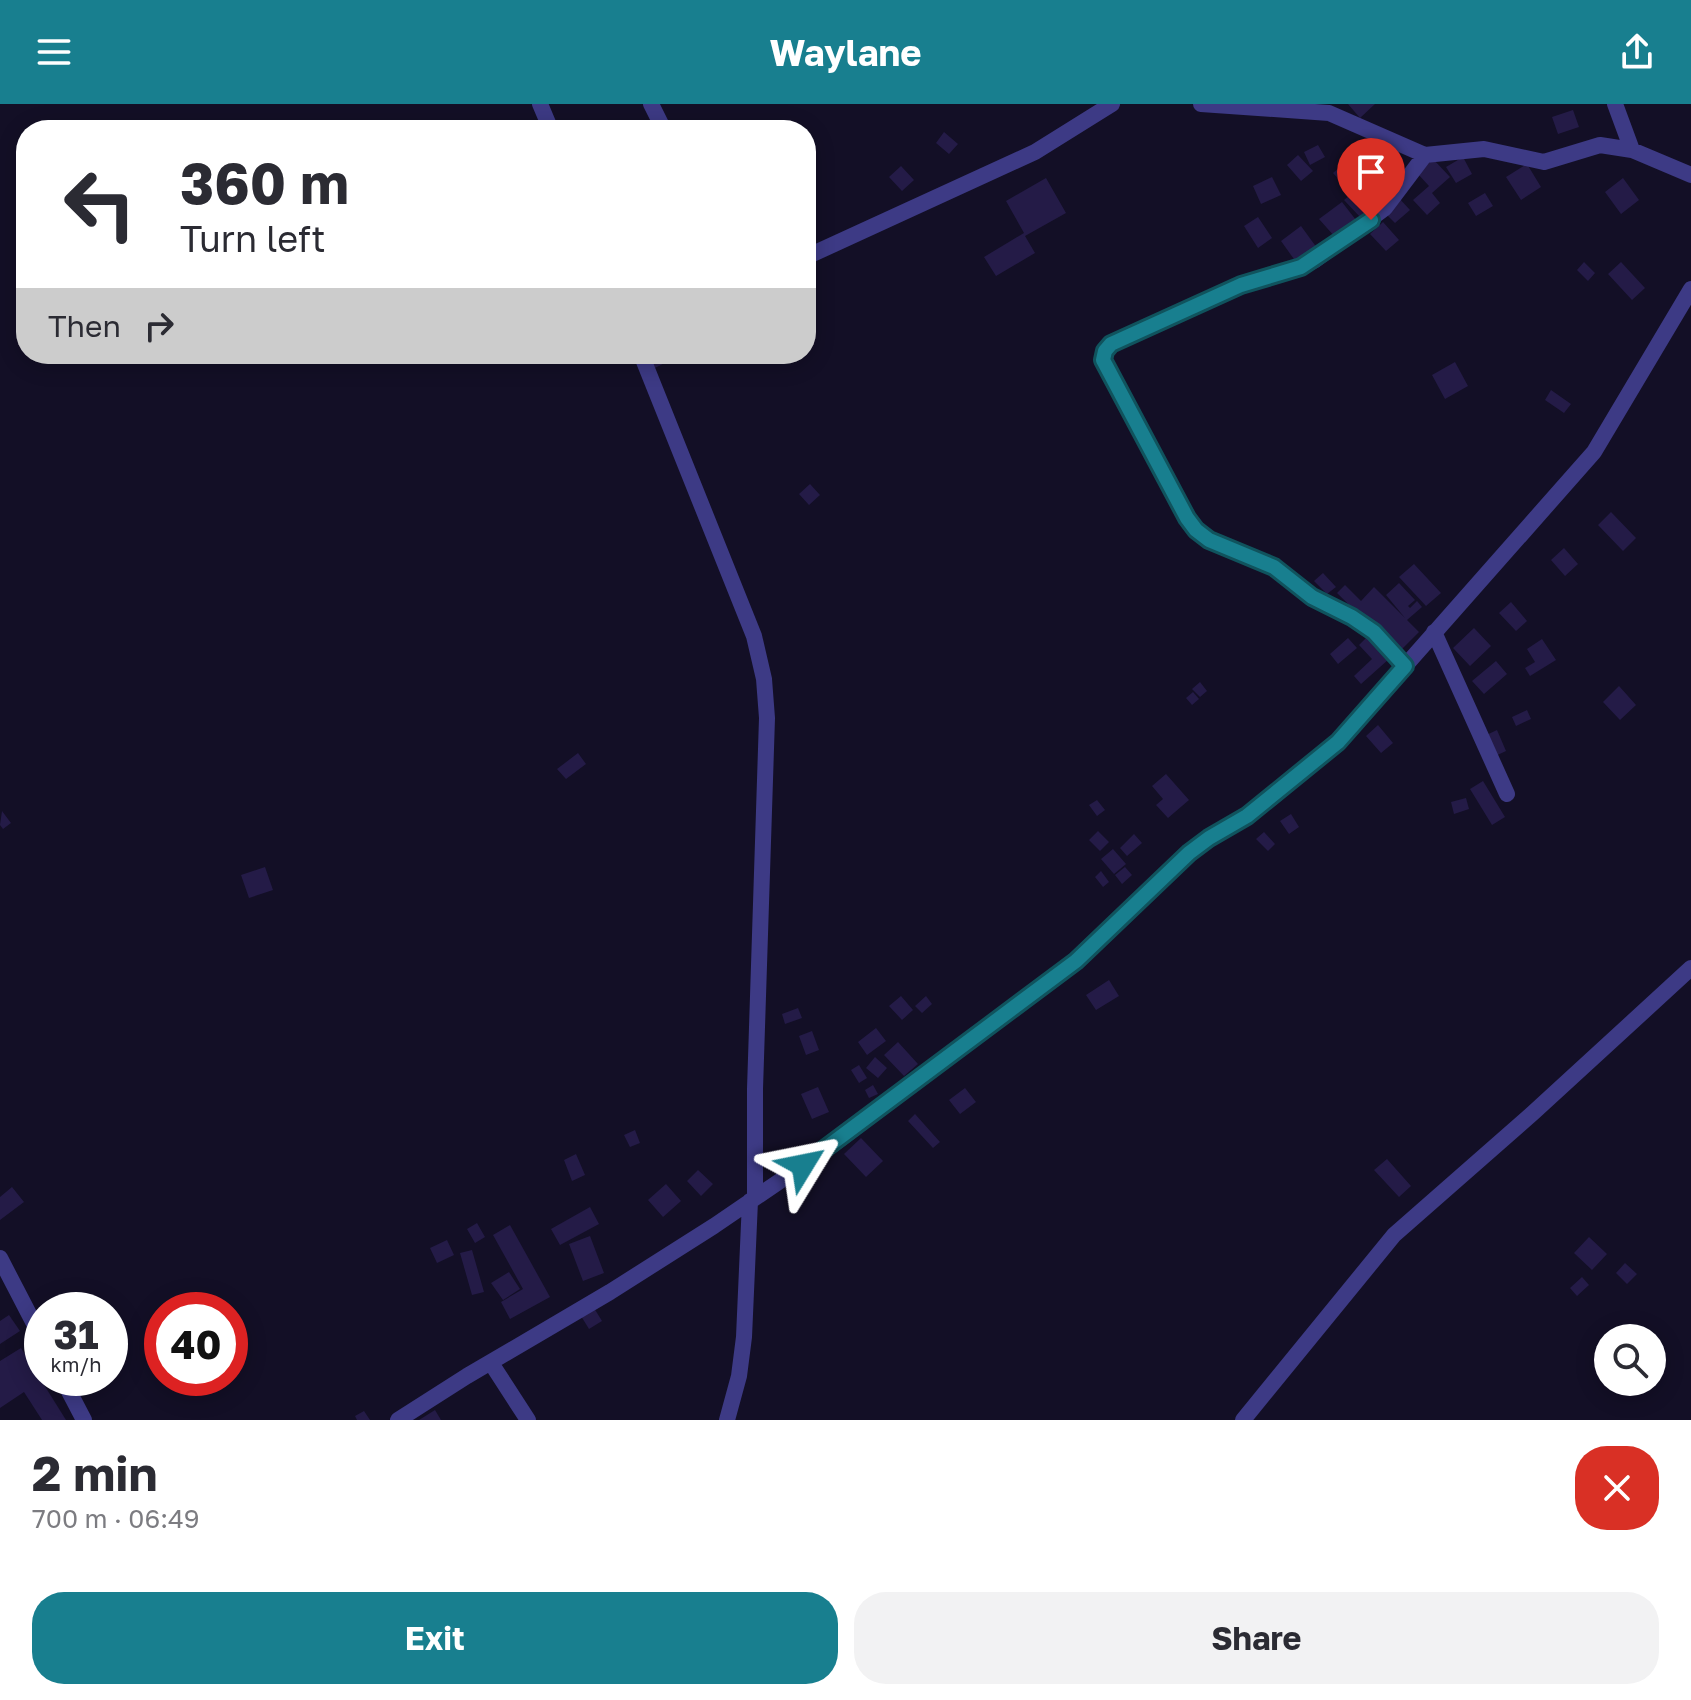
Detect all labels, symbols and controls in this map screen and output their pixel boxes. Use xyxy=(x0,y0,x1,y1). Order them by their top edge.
icon: menu xyxy=(32,30,76,74)
icon: share xyxy=(1615,30,1659,74)
text: Waylane xyxy=(769,31,922,74)
pin xyxy=(1337,138,1405,220)
text: 360 m xyxy=(180,149,349,216)
icon: arrive xyxy=(1349,150,1393,194)
icon: left xyxy=(48,152,152,256)
text: Turn left xyxy=(180,217,326,260)
icon: right xyxy=(137,304,181,348)
text: Then xyxy=(48,308,121,344)
position arrow xyxy=(761,1123,845,1207)
speed limit sign: 40 xyxy=(144,1292,248,1396)
text: 31 xyxy=(54,1310,99,1358)
map controls xyxy=(1594,1324,1666,1396)
button: search xyxy=(1594,1324,1666,1396)
text: km/h xyxy=(51,1352,101,1376)
text: 2 min xyxy=(32,1444,157,1502)
button: close xyxy=(1575,1446,1659,1530)
text: 700 m · 06:49 xyxy=(32,1503,200,1534)
button: Exit xyxy=(32,1592,838,1684)
button: Share xyxy=(854,1592,1659,1684)

